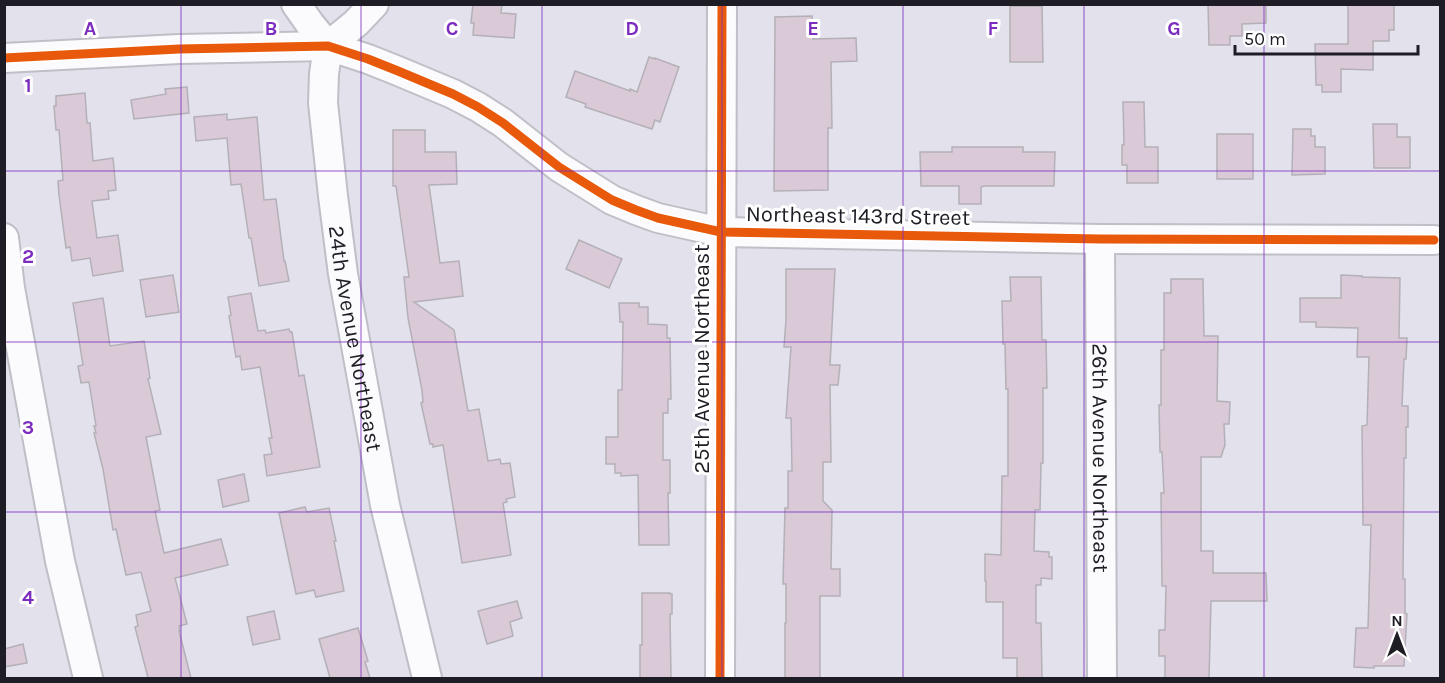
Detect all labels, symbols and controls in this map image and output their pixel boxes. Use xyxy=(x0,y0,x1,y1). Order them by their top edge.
text: A xyxy=(84,17,97,40)
text: B xyxy=(265,17,277,40)
text: C xyxy=(446,17,458,40)
text: D xyxy=(625,17,639,40)
text: E xyxy=(807,17,819,40)
text: F xyxy=(988,17,999,40)
text: G xyxy=(1167,17,1181,40)
scale bar xyxy=(1235,18,1418,56)
text: 50 m xyxy=(1244,28,1286,50)
text: 1 xyxy=(24,74,32,97)
street label: Northeast 143rd Street xyxy=(746,201,970,231)
street label: 24th Avenue Northeast xyxy=(323,224,387,454)
street label: 25th Avenue Northeast xyxy=(689,244,715,474)
text: 2 xyxy=(22,245,34,268)
street label: 26th Avenue Northeast xyxy=(1086,343,1114,573)
text: 3 xyxy=(22,416,34,439)
text: 4 xyxy=(22,586,34,609)
north arrow xyxy=(1367,605,1427,665)
text: N xyxy=(1391,611,1403,630)

